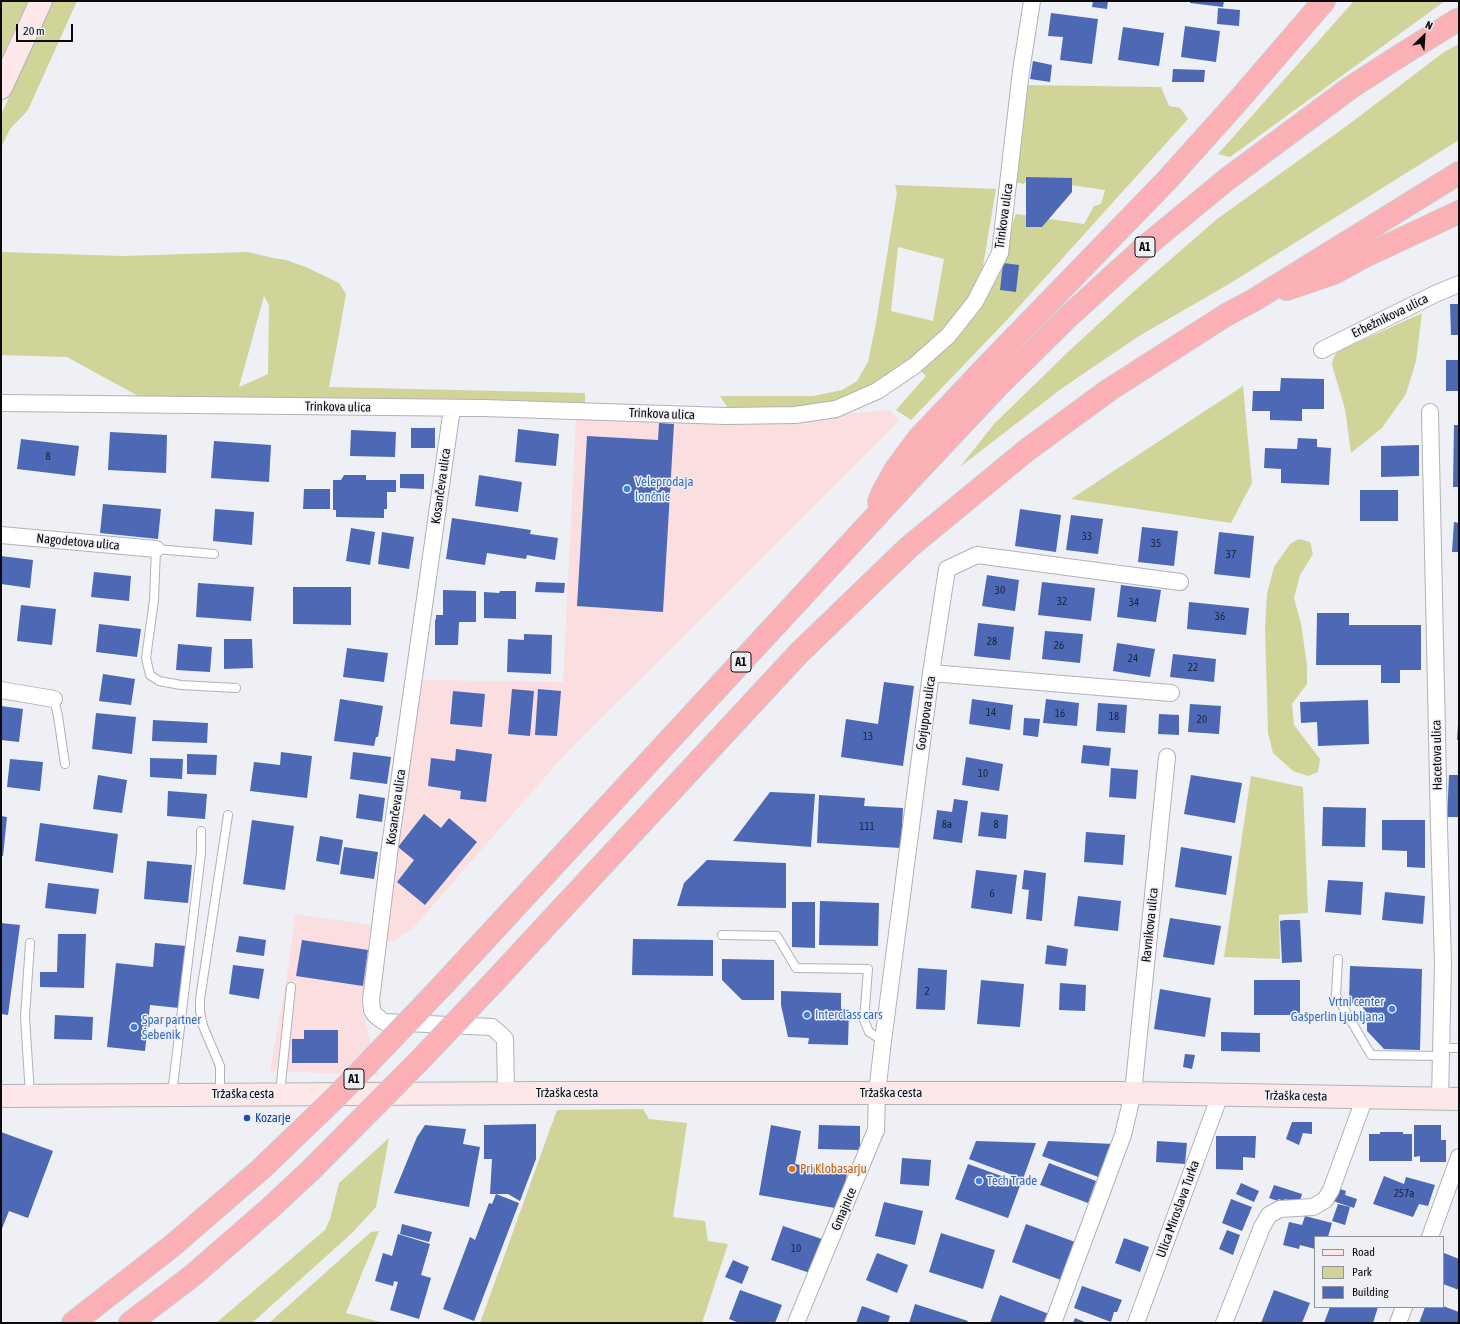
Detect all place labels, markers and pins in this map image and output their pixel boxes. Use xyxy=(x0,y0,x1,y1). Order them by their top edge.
place label: Veleprodaja lončnic xyxy=(635,474,693,505)
marker: Veleprodaja lončnic xyxy=(622,484,632,494)
place label: Vrtni center Gašperlin Ljubljana xyxy=(1291,994,1384,1025)
marker: Vrtni center Gašperlin Ljubljana xyxy=(1387,1004,1397,1014)
place label: Interclass cars xyxy=(815,1007,883,1023)
marker: Interclass cars xyxy=(802,1010,812,1020)
place label: Spar partner Šebenik xyxy=(142,1012,201,1043)
marker: Spar partner Šebenik xyxy=(129,1022,139,1032)
place label: Kozarje xyxy=(255,1110,291,1126)
marker: Kozarje xyxy=(242,1113,252,1123)
place label: Pri Klobasarju xyxy=(800,1161,867,1177)
marker: Pri Klobasarju xyxy=(787,1164,797,1174)
place label: Tech Trade xyxy=(987,1173,1037,1189)
marker: Tech Trade xyxy=(974,1176,984,1186)

